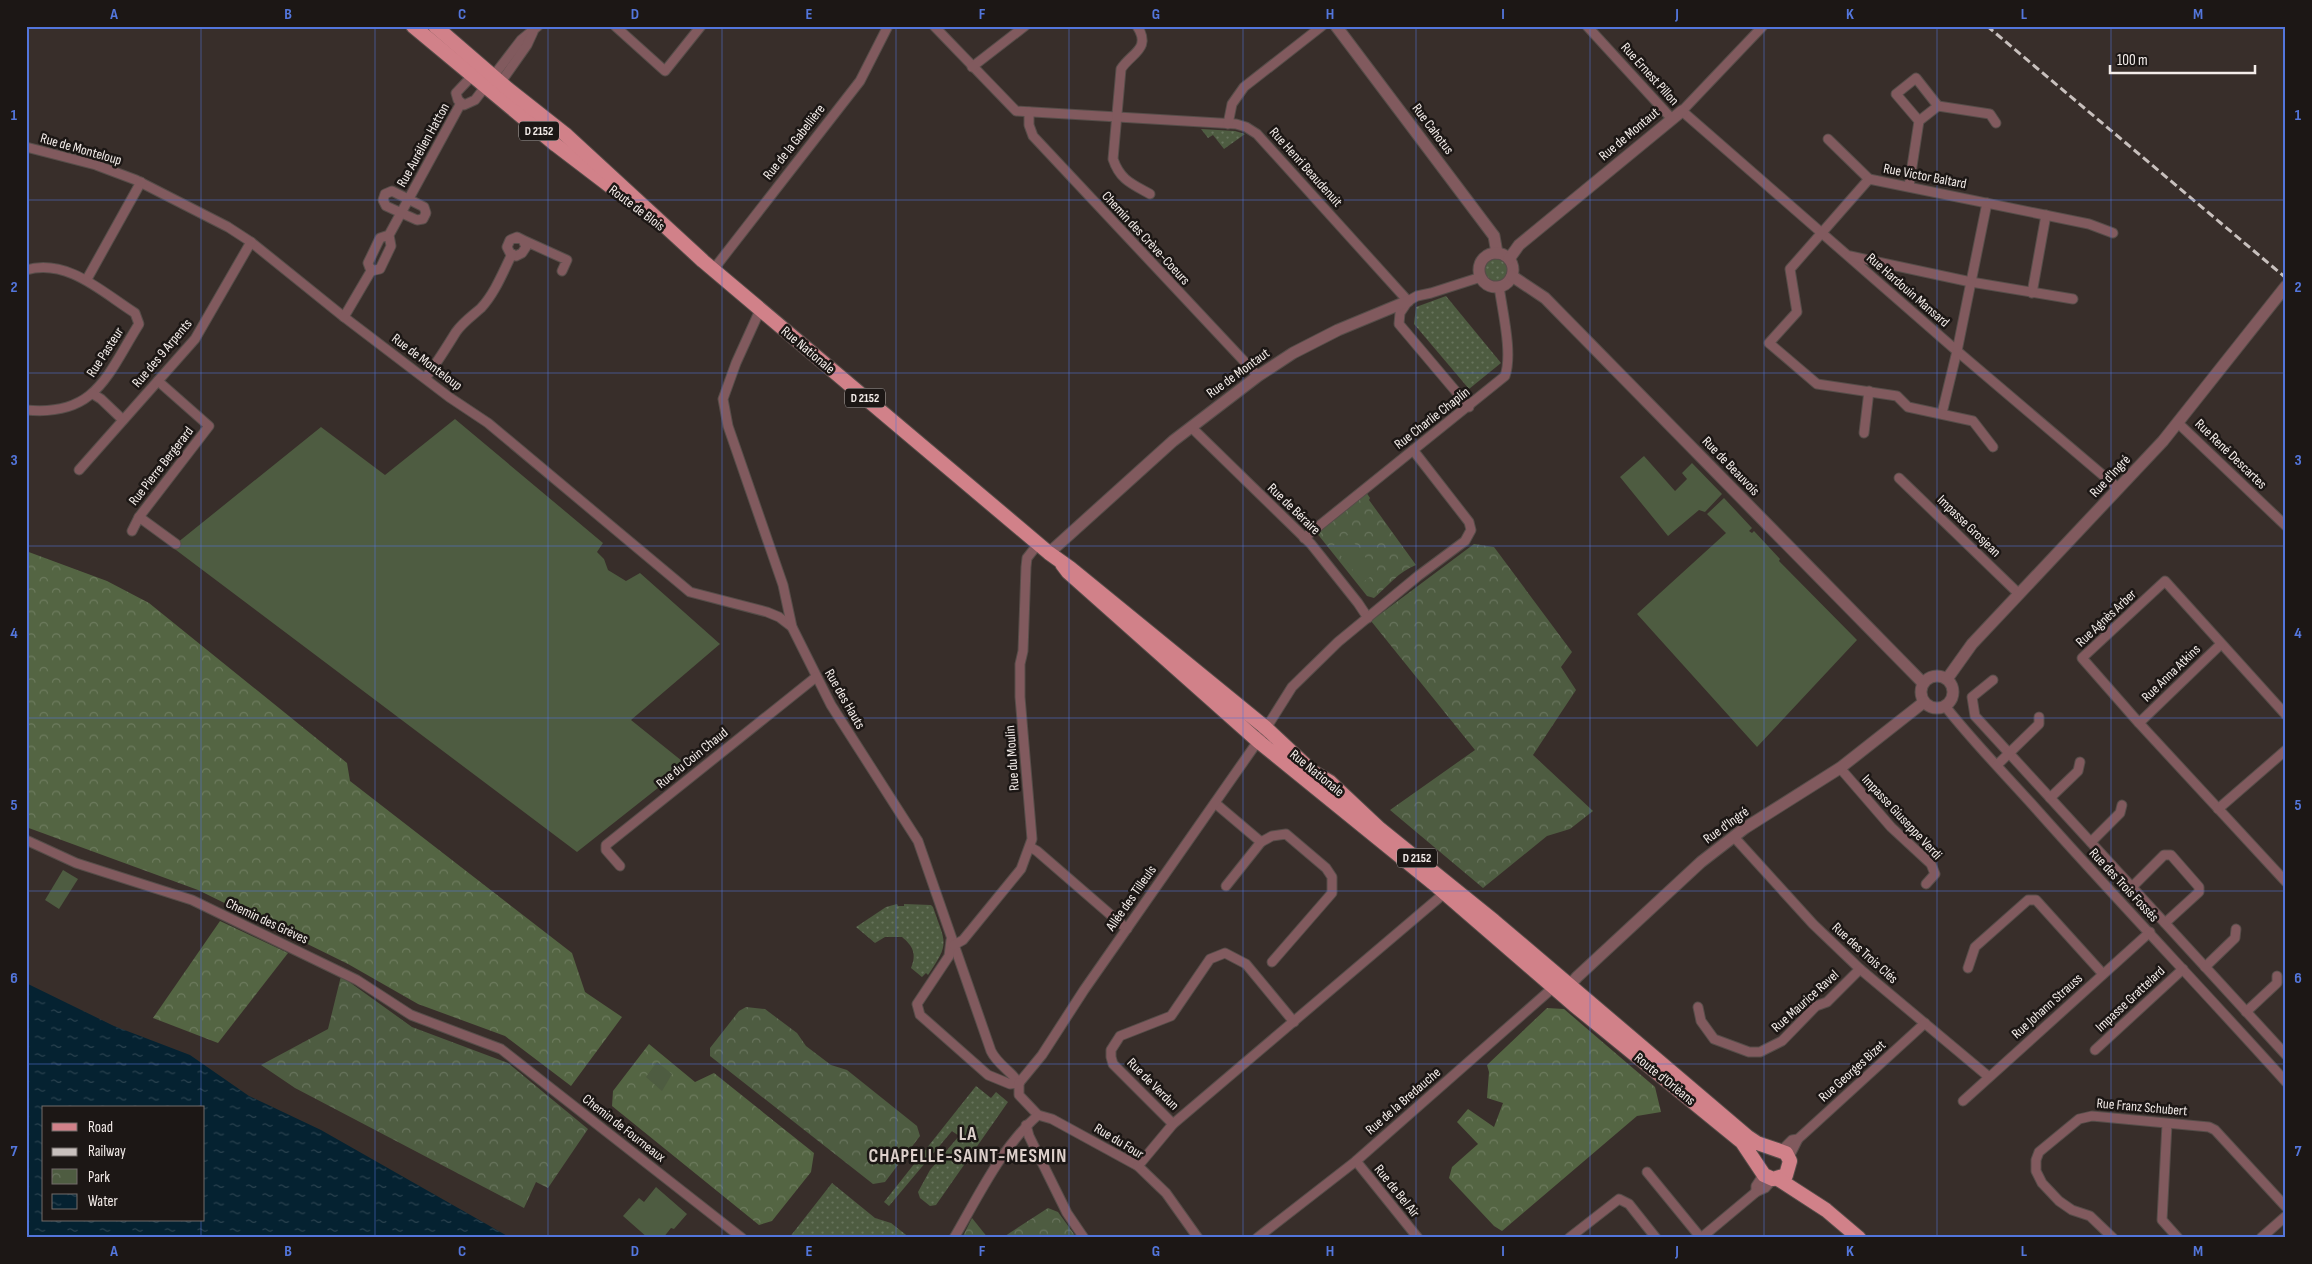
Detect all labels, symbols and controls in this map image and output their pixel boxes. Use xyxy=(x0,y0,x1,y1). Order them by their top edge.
text: A xyxy=(109,5,118,24)
text: B xyxy=(284,5,292,24)
text: C xyxy=(458,5,466,24)
text: D xyxy=(631,5,639,24)
text: E xyxy=(806,5,813,24)
text: F xyxy=(979,5,986,24)
text: G xyxy=(1152,5,1160,24)
text: H xyxy=(1326,5,1334,24)
text: I xyxy=(1501,5,1505,24)
text: J xyxy=(1674,5,1679,24)
text: K xyxy=(1846,5,1854,24)
text: L xyxy=(2021,5,2028,24)
text: M xyxy=(2193,5,2203,24)
street label: Rue Ernest Pillon xyxy=(1617,39,1683,109)
scale bar xyxy=(2110,42,2254,74)
text: 100 m xyxy=(2117,51,2148,70)
street label: Rue Aurélien Hatton xyxy=(393,100,453,190)
street label: Rue Cahotus xyxy=(1408,100,1458,158)
street label: Rue de la Gabellière xyxy=(759,101,829,183)
street label: Rue de Montaut xyxy=(1595,104,1663,164)
text: 1 xyxy=(11,106,18,125)
text: 1 xyxy=(2295,106,2302,125)
road number: D 2152 xyxy=(519,122,559,140)
street label: Rue Henri Beaudenuit xyxy=(1266,124,1346,210)
street label: Rue de Monteloup xyxy=(38,129,124,169)
street label: Rue Victor Baltard xyxy=(1882,160,1968,192)
street label: Route de Blois xyxy=(606,181,668,235)
street label: Chemin des Crève-Coeurs xyxy=(1098,188,1194,288)
street label: Rue Hardouin Mansard xyxy=(1863,249,1953,331)
text: 2 xyxy=(10,278,18,297)
text: 2 xyxy=(2294,278,2302,297)
street label: Rue des 9 Arpents xyxy=(128,315,196,391)
street label: Rue Nationale xyxy=(778,323,838,377)
street label: Rue Pasteur xyxy=(83,324,127,380)
street label: Rue de Monteloup xyxy=(388,330,466,394)
street label: Rue de Montaut xyxy=(1203,344,1273,402)
street label: Rue Charlie Chaplin xyxy=(1391,383,1473,453)
road number: D 2152 xyxy=(845,388,885,408)
street label: Rue René Descartes xyxy=(2192,415,2270,493)
street label: Rue Pierre Bergerard xyxy=(125,423,197,509)
street label: Rue de Beauvois xyxy=(1699,433,1763,499)
text: 3 xyxy=(10,451,18,470)
street label: Rue d'Ingré xyxy=(2086,451,2134,501)
text: 3 xyxy=(2294,451,2302,470)
street label: Rue de Béraire xyxy=(1264,480,1324,538)
street label: Impasse Grosjean xyxy=(1934,491,2004,561)
street label: Rue Agnès Arber xyxy=(2072,586,2140,650)
text: 4 xyxy=(10,624,18,643)
text: 4 xyxy=(2294,624,2302,643)
street label: Rue Anna Atkins xyxy=(2138,641,2204,705)
street label: Rue des Hauts xyxy=(821,666,869,732)
street label: Rue du Coin Chaud xyxy=(653,724,731,792)
street label: Rue du Moulin xyxy=(1001,725,1023,791)
street label: Rue Nationale xyxy=(1286,746,1348,800)
street label: Impasse Giuseppe Verdi xyxy=(1858,771,1946,863)
text: 5 xyxy=(10,796,18,815)
text: 5 xyxy=(2294,796,2302,815)
street label: Rue d'Ingré xyxy=(1700,803,1752,847)
street label: Rue des Trois Fossés xyxy=(2086,845,2162,925)
road number: D 2152 xyxy=(1397,848,1437,868)
street label: Allée des Tilleuls xyxy=(1102,862,1160,935)
street label: Chemin des Grèves xyxy=(223,894,311,948)
street label: Rue des Trois Clés xyxy=(1828,919,1902,987)
street label: Impasse Grattelard xyxy=(2092,962,2168,1035)
street label: Rue Maurice Ravel xyxy=(1768,966,1842,1036)
text: 6 xyxy=(10,969,18,988)
text: 6 xyxy=(2294,969,2302,988)
street label: Rue Johann Strauss xyxy=(2008,970,2086,1042)
street label: Rue Georges Bizet xyxy=(1815,1037,1889,1105)
street label: Route d'Orléans xyxy=(1631,1049,1699,1109)
street label: Rue de Verdun xyxy=(1123,1054,1183,1114)
street label: Rue de la Bredauche xyxy=(1362,1064,1444,1138)
street label: Chemin de Fourneaux xyxy=(579,1090,670,1166)
street label: Rue Franz Schubert xyxy=(2096,1095,2188,1119)
legend xyxy=(42,1106,205,1222)
text: Road xyxy=(88,1118,113,1137)
street label: Rue du Four xyxy=(1091,1120,1147,1162)
district label: LA CHAPELLE-SAINT-MESMIN xyxy=(869,1123,1067,1168)
text: 7 xyxy=(11,1142,18,1161)
text: Railway xyxy=(88,1142,126,1161)
text: 7 xyxy=(2295,1142,2302,1161)
street label: Rue de Bel Air xyxy=(1371,1161,1423,1221)
text: Park xyxy=(88,1168,110,1187)
text: Water xyxy=(88,1192,119,1211)
text: A xyxy=(109,1242,118,1261)
text: B xyxy=(284,1242,292,1261)
text: C xyxy=(458,1242,466,1261)
text: D xyxy=(631,1242,639,1261)
text: E xyxy=(806,1242,813,1261)
text: F xyxy=(979,1242,986,1261)
text: G xyxy=(1152,1242,1160,1261)
text: H xyxy=(1326,1242,1334,1261)
text: I xyxy=(1501,1242,1505,1261)
text: J xyxy=(1674,1242,1679,1261)
text: K xyxy=(1846,1242,1854,1261)
text: L xyxy=(2021,1242,2028,1261)
text: M xyxy=(2193,1242,2203,1261)

